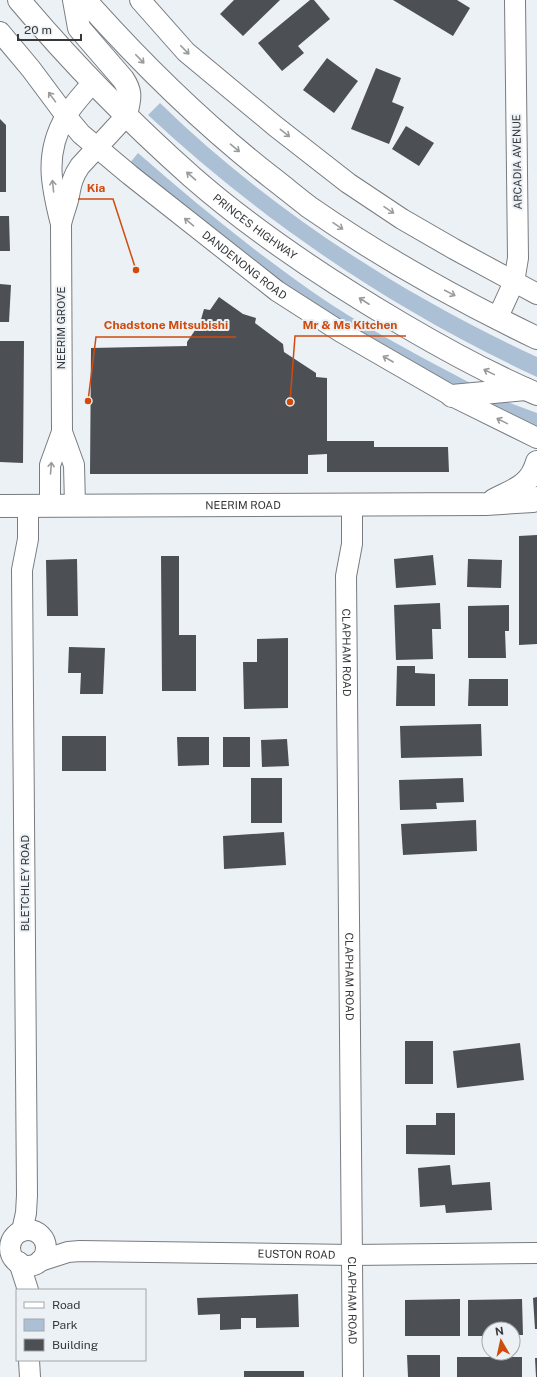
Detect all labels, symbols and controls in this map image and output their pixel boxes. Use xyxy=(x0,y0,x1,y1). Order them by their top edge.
scale bar xyxy=(18,16,81,42)
text: 20 m xyxy=(24,23,52,37)
one-way arrow xyxy=(180,45,190,55)
one-way arrow xyxy=(135,54,144,64)
one-way arrow xyxy=(48,92,56,103)
street label: ARCADIA AVENUE xyxy=(510,114,524,210)
one-way arrow xyxy=(279,129,290,138)
one-way arrow xyxy=(230,143,240,152)
one-way arrow xyxy=(185,171,196,180)
callout: Kia xyxy=(78,175,113,199)
one-way arrow xyxy=(49,180,56,193)
text: Kia xyxy=(87,181,106,195)
street label: PRINCES HIGHWAY xyxy=(211,191,299,262)
one-way arrow xyxy=(383,206,394,214)
one-way arrow xyxy=(184,217,195,226)
one-way arrow xyxy=(333,222,344,230)
street label: DANDENONG ROAD xyxy=(200,228,289,302)
street label: NEERIM GROVE xyxy=(55,287,67,369)
one-way arrow xyxy=(443,290,455,298)
one-way arrow xyxy=(358,297,369,305)
callout: Mr & Ms Kitchen xyxy=(295,312,406,336)
callout: Chadstone Mitsubishi xyxy=(96,313,236,337)
text: Chadstone Mitsubishi xyxy=(104,318,228,332)
text: Mr & Ms Kitchen xyxy=(302,318,398,332)
one-way arrow xyxy=(382,355,394,363)
one-way arrow xyxy=(483,368,495,375)
one-way arrow xyxy=(496,417,508,424)
one-way arrow xyxy=(47,462,55,475)
street label: NEERIM ROAD xyxy=(205,499,281,511)
street label: CLAPHAM ROAD xyxy=(340,608,353,697)
street label: BLETCHLEY ROAD xyxy=(19,834,31,931)
street label: CLAPHAM ROAD xyxy=(343,932,356,1021)
street label: EUSTON ROAD xyxy=(258,1248,336,1261)
street label: CLAPHAM ROAD xyxy=(346,1256,359,1345)
legend xyxy=(16,1289,146,1361)
text: Road xyxy=(52,1298,80,1312)
text: Park xyxy=(52,1318,78,1332)
north arrow xyxy=(481,1321,521,1361)
text: N xyxy=(494,1325,505,1338)
text: Building xyxy=(52,1338,98,1352)

